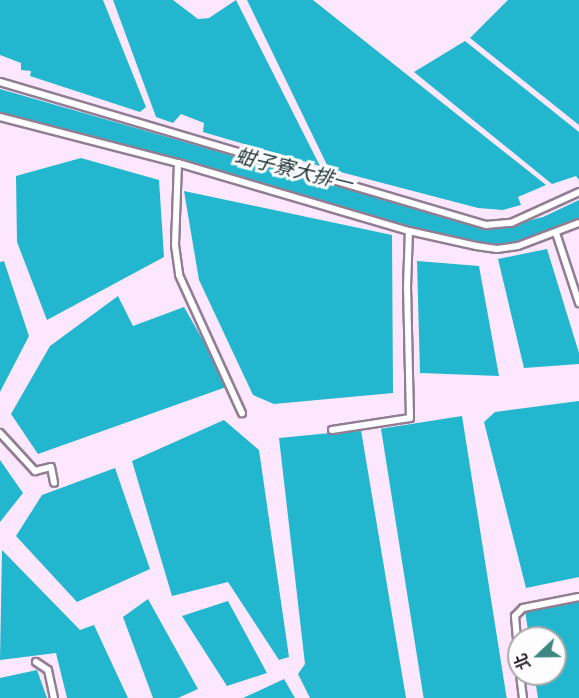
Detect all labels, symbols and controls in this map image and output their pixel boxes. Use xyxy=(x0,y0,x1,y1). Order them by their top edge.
water label: 蚶子寮大排一 xyxy=(233,143,355,195)
north arrow xyxy=(507,626,567,686)
text: 北 xyxy=(510,651,534,673)

